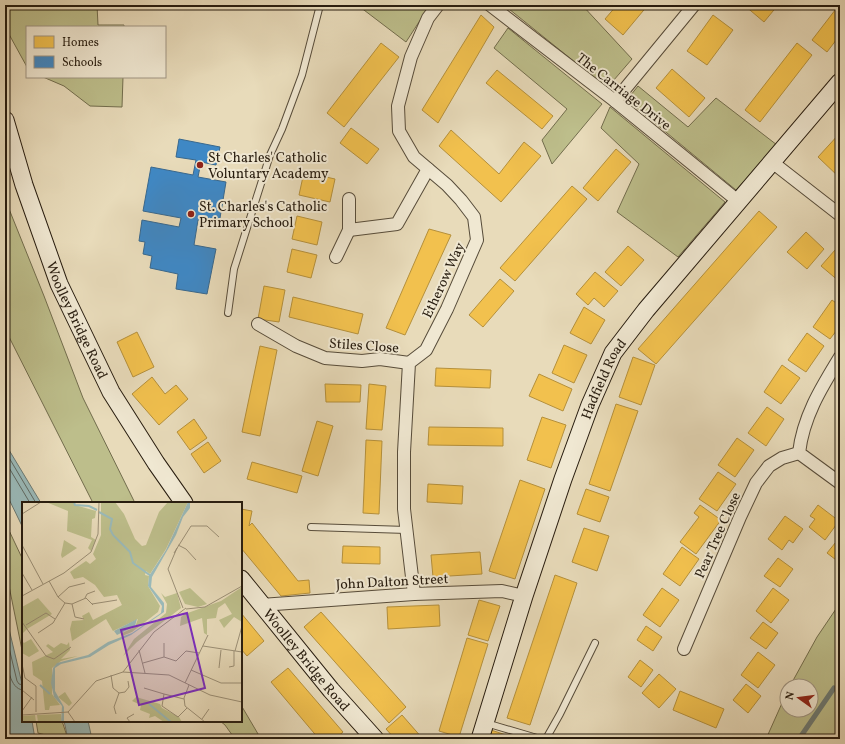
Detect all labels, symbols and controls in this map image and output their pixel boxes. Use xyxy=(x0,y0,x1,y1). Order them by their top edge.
legend xyxy=(26,26,166,78)
text: Homes xyxy=(62,35,99,51)
street label: The Carriage Drive xyxy=(572,49,675,135)
text: Schools xyxy=(62,55,102,71)
place label: St Charles' Catholic Voluntary Academy xyxy=(208,149,329,184)
marker: St Charles' Catholic Voluntary Academy xyxy=(195,160,205,170)
place label: St. Charles's Catholic Primary School xyxy=(199,198,327,233)
marker: St. Charles's Catholic Primary School xyxy=(186,209,196,219)
street label: Etherow Way xyxy=(419,239,470,322)
street label: Woolley Bridge Road xyxy=(41,259,111,383)
street label: Stiles Close xyxy=(328,335,400,358)
street label: Hadfield Road xyxy=(578,335,632,422)
street label: Pear Tree Close xyxy=(691,489,746,582)
inset map xyxy=(22,502,242,722)
street label: John Dalton Street xyxy=(335,570,449,595)
street label: Woolley Bridge Road xyxy=(258,605,354,716)
north arrow xyxy=(779,678,819,718)
text: N xyxy=(783,690,799,702)

